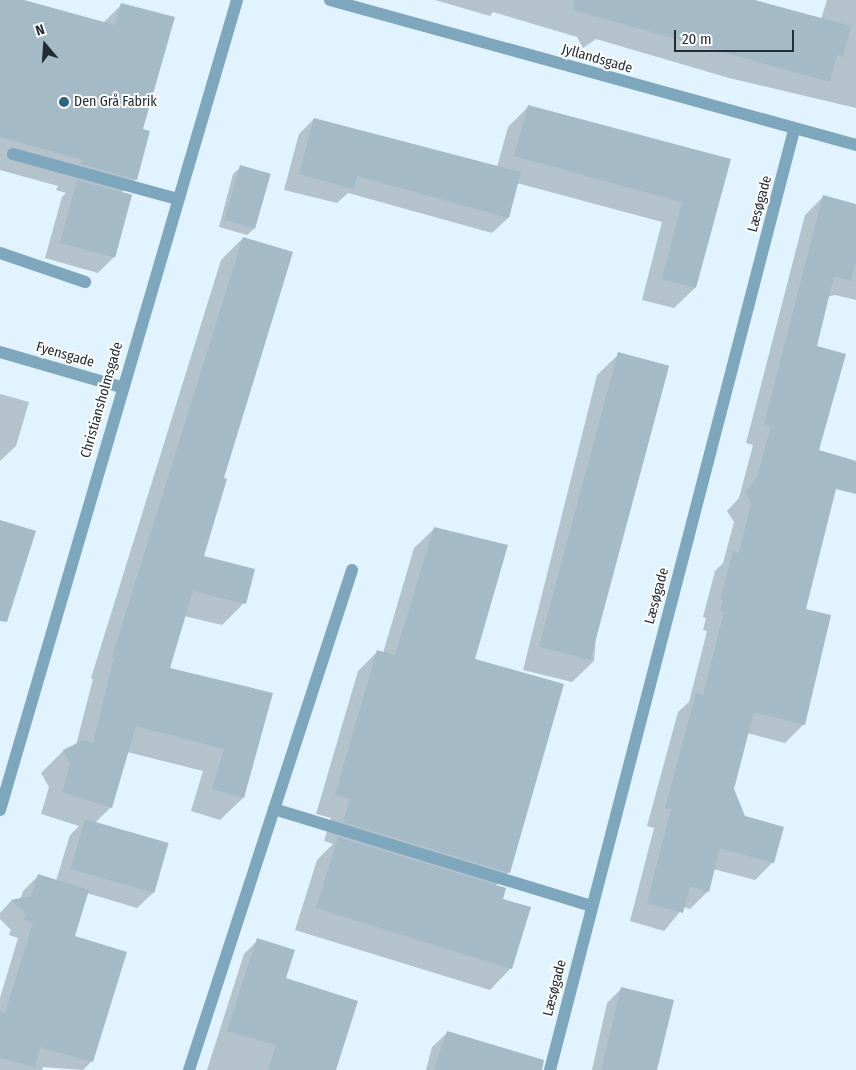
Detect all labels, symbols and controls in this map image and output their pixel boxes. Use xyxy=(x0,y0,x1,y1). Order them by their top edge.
north arrow xyxy=(20,20,70,70)
scale bar xyxy=(676,20,796,52)
text: N xyxy=(34,21,47,40)
text: 20 m xyxy=(682,30,712,48)
street label: Jyllandsgade xyxy=(560,41,634,77)
place label: Den Grå Fabrik xyxy=(74,94,157,110)
marker: Den Grå Fabrik xyxy=(58,96,70,108)
street label: Læsøgade xyxy=(744,174,776,234)
street label: Fyensgade xyxy=(34,339,96,371)
street label: Christiansholmsgade xyxy=(77,340,127,460)
street label: Læsøgade xyxy=(641,566,673,626)
street label: Læsøgade xyxy=(540,958,570,1018)

